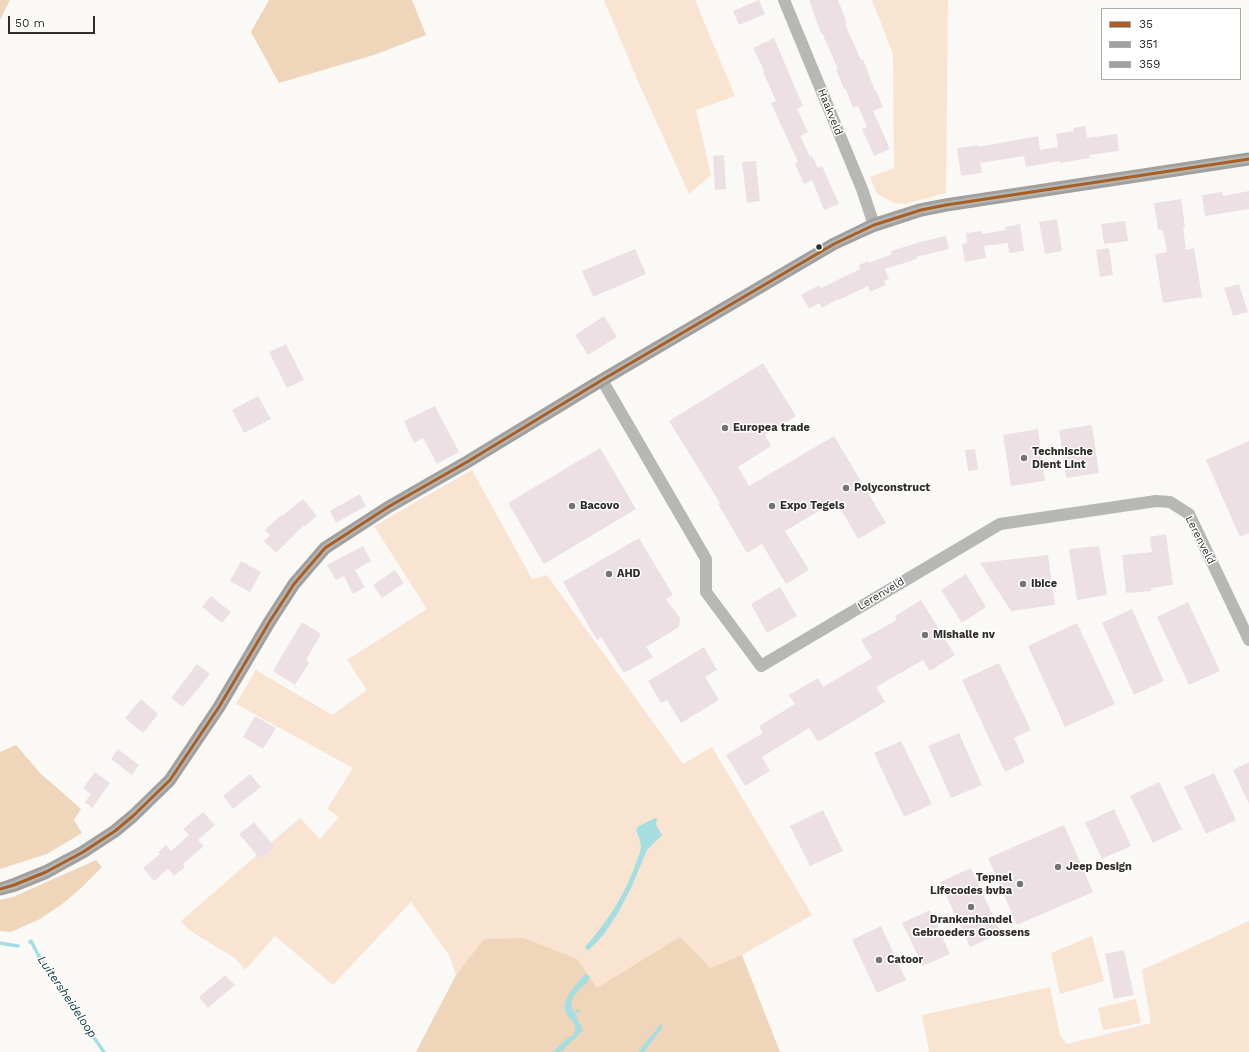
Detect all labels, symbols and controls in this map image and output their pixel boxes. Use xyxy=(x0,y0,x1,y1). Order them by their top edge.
scale bar xyxy=(10,8,97,34)
legend xyxy=(1101,8,1241,80)
text: 50 m xyxy=(15,16,45,30)
text: 35 xyxy=(1139,17,1153,31)
text: 351 xyxy=(1139,37,1158,51)
text: 359 xyxy=(1139,57,1160,71)
street label: Haakveld xyxy=(815,87,845,137)
unlabelled marker xyxy=(814,242,824,252)
place label: Europea trade xyxy=(733,421,810,435)
marker: Europea trade xyxy=(720,423,730,433)
place label: Technische Dient Lint xyxy=(1032,445,1093,471)
marker: Technische Dient Lint xyxy=(1019,453,1029,463)
place label: Polyconstruct xyxy=(854,481,930,495)
marker: Polyconstruct xyxy=(841,483,851,493)
place label: Bacovo xyxy=(580,499,619,513)
place label: Expo Tegels xyxy=(780,499,845,513)
marker: Bacovo xyxy=(567,501,577,511)
marker: Expo Tegels xyxy=(767,501,777,511)
street label: Lerenveld xyxy=(1182,514,1218,566)
place label: AHD xyxy=(617,567,641,581)
marker: AHD xyxy=(604,569,614,579)
street label: Lerenveld xyxy=(855,575,907,613)
place label: Ibice xyxy=(1031,577,1057,591)
marker: Ibice xyxy=(1018,579,1028,589)
place label: Mishalle nv xyxy=(933,628,995,642)
marker: Mishalle nv xyxy=(920,630,930,640)
place label: Jeep Design xyxy=(1066,860,1132,874)
marker: Jeep Design xyxy=(1053,862,1063,872)
place label: Tepnel Lifecodes bvba xyxy=(930,871,1012,897)
marker: Tepnel Lifecodes bvba xyxy=(1015,879,1025,889)
marker: Drankenhandel Gebroeders Goossens xyxy=(966,902,976,912)
place label: Drankenhandel Gebroeders Goossens xyxy=(912,913,1030,939)
water label: Luitersheideloop xyxy=(34,953,100,1041)
place label: Catoor xyxy=(887,953,923,967)
marker: Catoor xyxy=(874,955,884,965)

